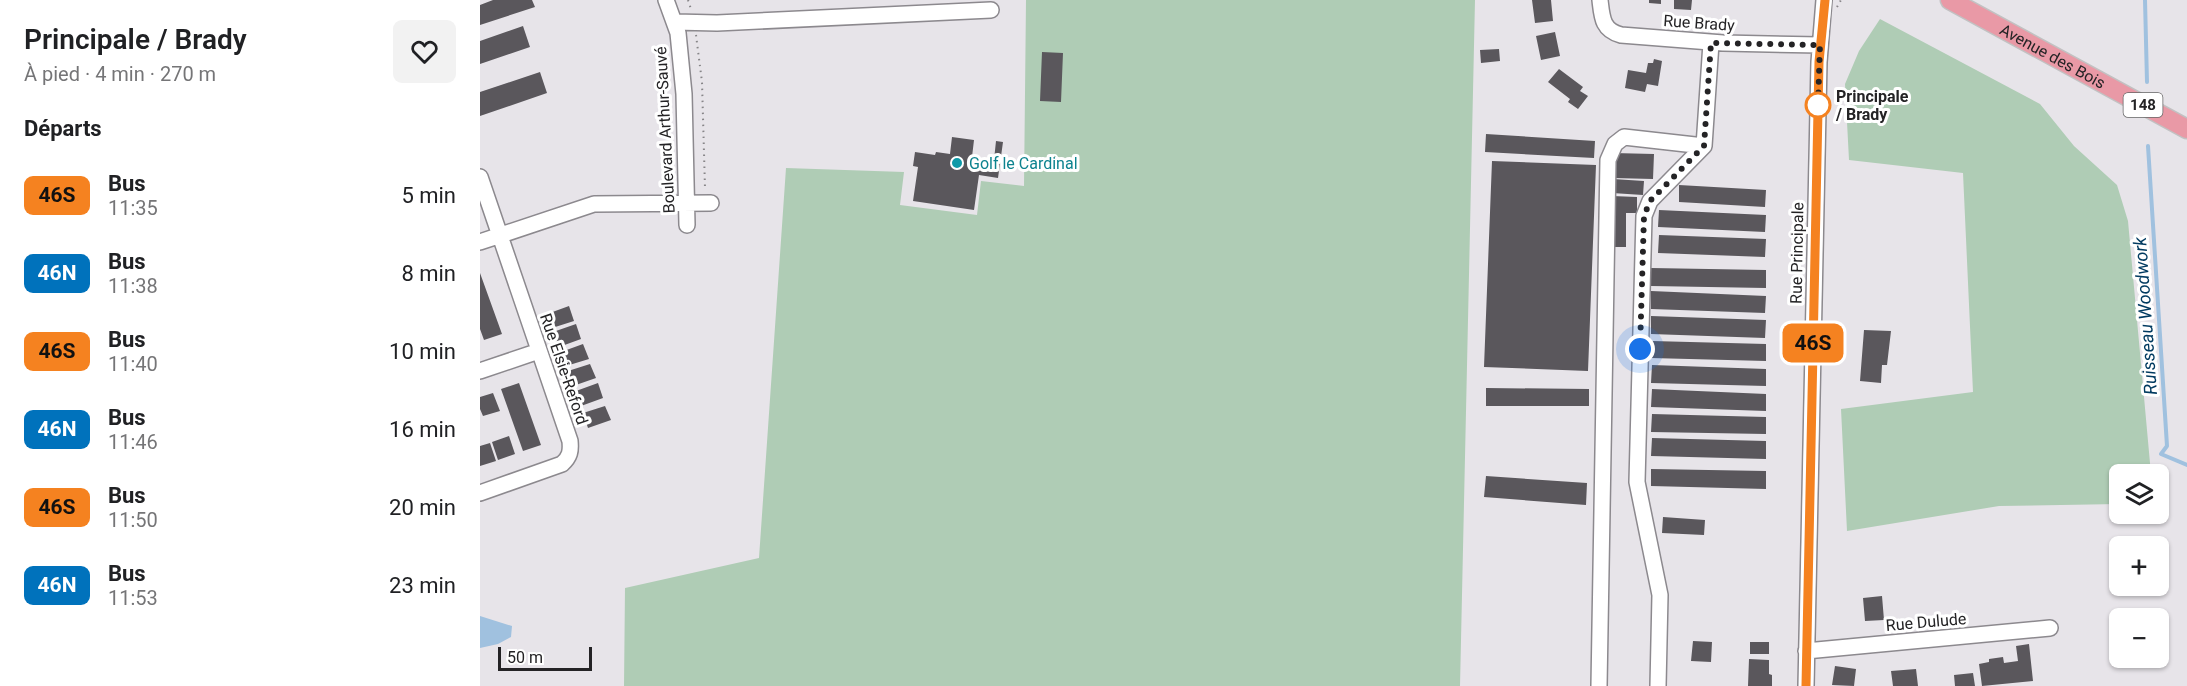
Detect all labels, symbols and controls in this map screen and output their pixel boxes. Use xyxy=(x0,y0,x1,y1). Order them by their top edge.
street label: Rue Brady xyxy=(1663,11,1736,35)
button: heart xyxy=(393,20,456,83)
street label: Avenue des Bois xyxy=(1997,20,2109,92)
text: Principale / Brady xyxy=(24,23,247,56)
street label: Boulevard Arthur-Sauvé xyxy=(651,46,679,214)
text: À pied · 4 min · 270 m xyxy=(24,62,216,86)
place label: Principale / Brady xyxy=(1835,87,1909,124)
marker: Principale / Brady xyxy=(1805,92,1831,118)
road number: 148 xyxy=(2124,93,2162,117)
text: Départs xyxy=(24,116,102,141)
place label: Golf le Cardinal xyxy=(969,154,1078,173)
marker: Golf le Cardinal xyxy=(950,156,964,170)
text: Bus xyxy=(108,171,146,196)
text: 46S xyxy=(38,183,76,207)
text: 5 min xyxy=(401,183,456,208)
text: 11:35 xyxy=(108,196,158,220)
street label: Rue Principale xyxy=(1787,202,1807,304)
water label: Ruisseau Woodwork xyxy=(2129,235,2161,396)
text: Bus xyxy=(108,249,146,274)
text: 46N xyxy=(38,261,76,285)
text: 8 min xyxy=(401,261,456,286)
text: 11:38 xyxy=(108,274,158,298)
street label: Rue Elsie-Reford xyxy=(536,311,592,427)
line badge: 46S xyxy=(1778,324,1848,362)
text: Bus xyxy=(108,327,146,352)
text: 46S xyxy=(1794,331,1832,355)
your location xyxy=(1625,334,1655,364)
text: 46S xyxy=(38,339,76,363)
text: 10 min xyxy=(389,339,456,364)
text: 11:40 xyxy=(108,352,158,376)
text: Bus xyxy=(108,405,146,430)
text: 46N xyxy=(38,417,76,441)
text: 16 min xyxy=(389,417,456,442)
text: 11:46 xyxy=(108,430,158,454)
map controls xyxy=(2109,464,2169,668)
button: layers xyxy=(2109,464,2169,524)
text: Bus xyxy=(108,483,146,508)
text: 46S xyxy=(38,495,76,519)
text: 20 min xyxy=(389,495,456,520)
text: 11:50 xyxy=(108,508,158,532)
button: + xyxy=(2109,536,2169,596)
text: Bus xyxy=(108,561,146,586)
text: 46N xyxy=(38,573,76,597)
text: 23 min xyxy=(389,573,456,598)
text: 11:53 xyxy=(108,586,158,610)
button: − xyxy=(2109,608,2169,668)
street label: Rue Dulude xyxy=(1885,609,1967,635)
scale bar xyxy=(498,644,592,672)
text: 50 m xyxy=(507,648,543,667)

